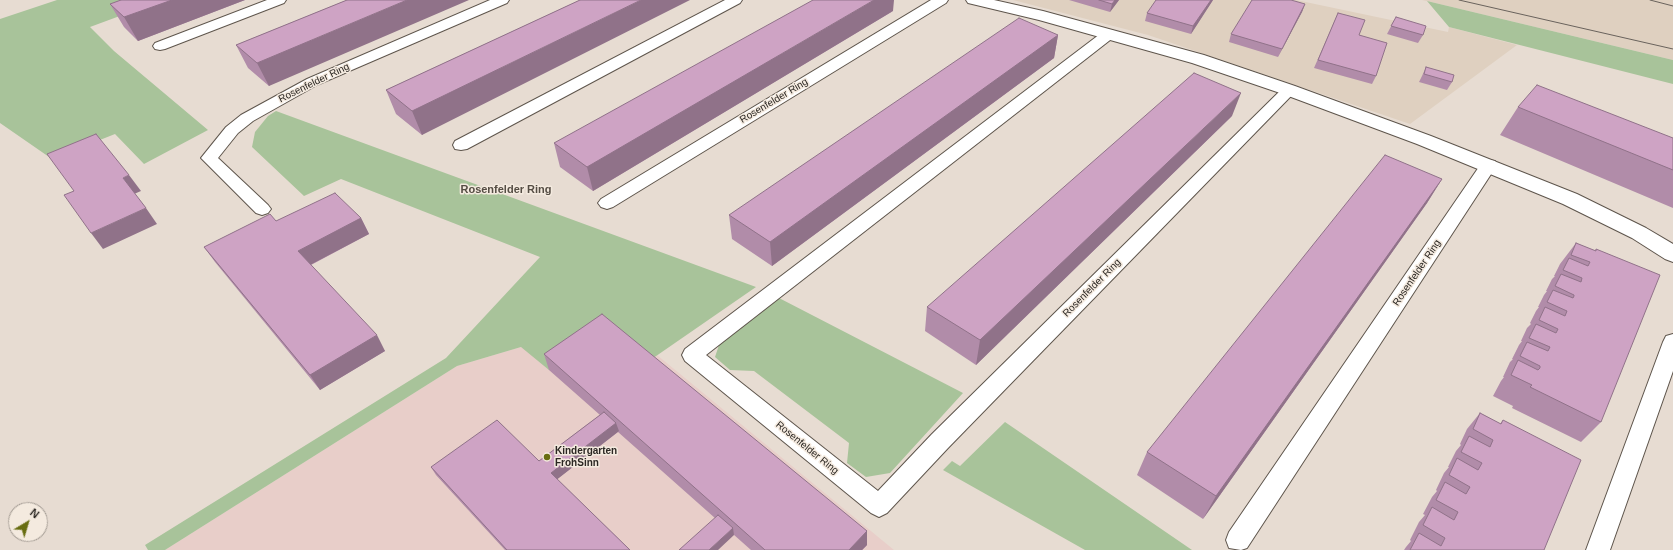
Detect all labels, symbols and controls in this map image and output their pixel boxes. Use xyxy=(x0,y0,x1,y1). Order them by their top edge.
street label: Rosenfelder Ring xyxy=(277,61,351,105)
street label: Rosenfelder Ring xyxy=(738,76,810,126)
district label: Rosenfelder Ring xyxy=(460,183,552,197)
street label: Rosenfelder Ring xyxy=(1390,238,1444,308)
street label: Rosenfelder Ring xyxy=(1060,256,1124,320)
street label: Rosenfelder Ring xyxy=(773,419,841,477)
place label: Kindergarten FrohSinn xyxy=(555,445,617,468)
marker: Kindergarten FrohSinn xyxy=(542,452,552,462)
north arrow xyxy=(8,502,48,542)
text: N xyxy=(28,506,42,521)

